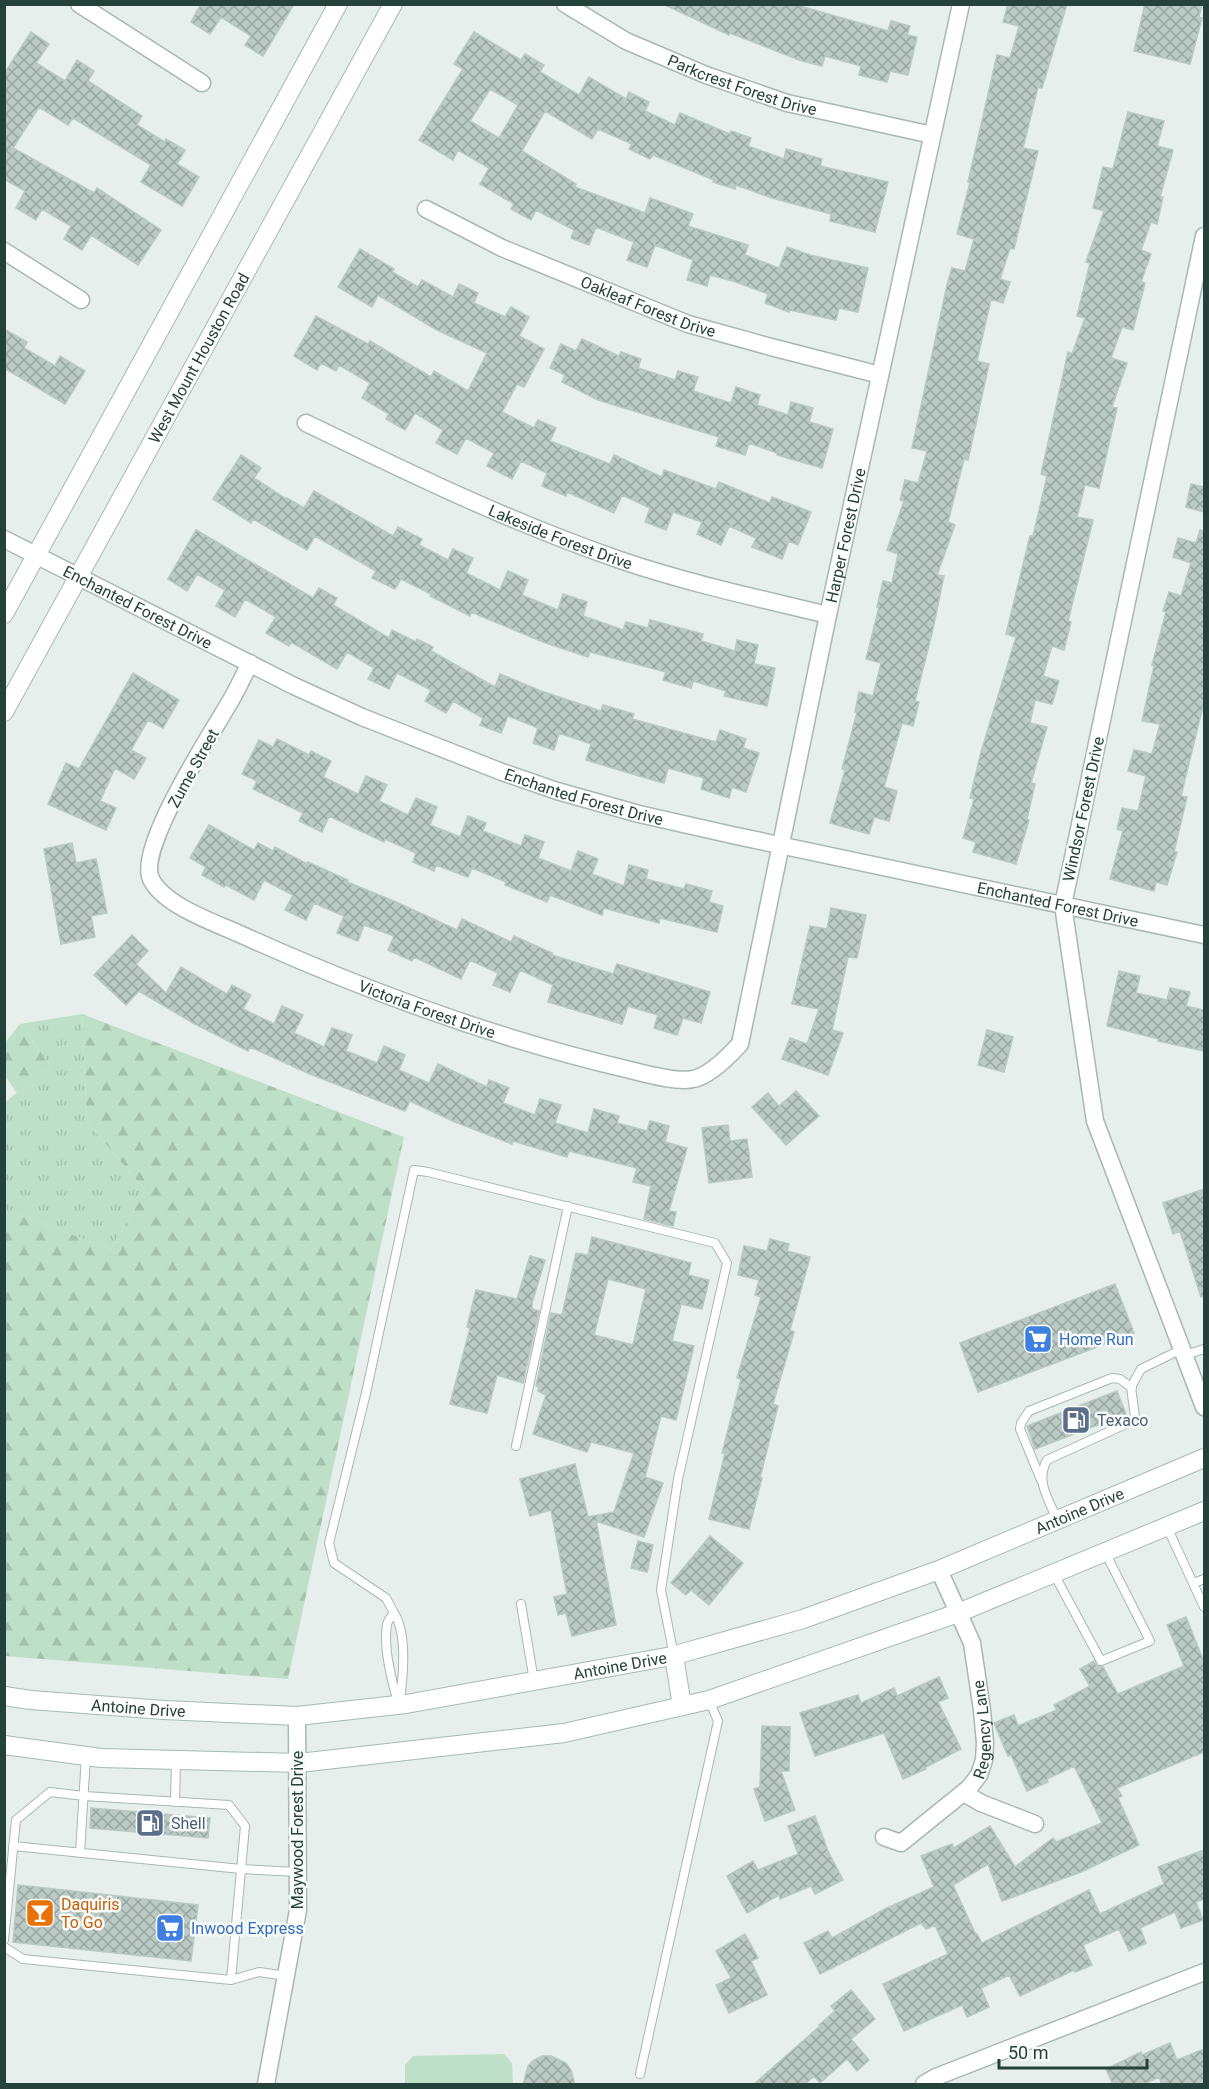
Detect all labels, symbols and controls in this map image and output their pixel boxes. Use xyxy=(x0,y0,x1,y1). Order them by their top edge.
street label: Parkcrest Forest Drive xyxy=(665,51,819,119)
street label: West Mount Houston Road xyxy=(145,270,253,447)
street label: Oakleaf Forest Drive xyxy=(578,272,718,341)
street label: Harper Forest Drive xyxy=(822,466,870,605)
street label: Lakeside Forest Drive xyxy=(486,501,635,573)
street label: Enchanted Forest Drive xyxy=(60,562,215,653)
street label: Zume Street xyxy=(164,726,223,811)
street label: Windsor Forest Drive xyxy=(1059,735,1108,883)
street label: Enchanted Forest Drive xyxy=(502,765,665,829)
street label: Enchanted Forest Drive xyxy=(975,878,1140,931)
street label: Victoria Forest Drive xyxy=(356,976,498,1042)
supermarket icon: Home Run xyxy=(1022,1323,1054,1355)
place label: Home Run xyxy=(1059,1330,1134,1349)
fuel station icon: Texaco xyxy=(1060,1404,1092,1436)
place label: Texaco xyxy=(1097,1411,1148,1430)
street label: Antoine Drive xyxy=(1032,1484,1127,1538)
street label: Antoine Drive xyxy=(572,1648,668,1684)
street label: Regency Lane xyxy=(969,1679,995,1781)
street label: Antoine Drive xyxy=(90,1696,186,1721)
street label: Maywood Forest Drive xyxy=(288,1751,307,1909)
fuel station icon: Shell xyxy=(134,1807,166,1839)
place label: Shell xyxy=(171,1814,206,1833)
place label: Daquiris To Go xyxy=(61,1895,120,1932)
bar icon: Daquiris To Go xyxy=(24,1897,56,1929)
supermarket icon: Inwood Express xyxy=(154,1912,186,1944)
place label: Inwood Express xyxy=(191,1919,304,1938)
scale bar xyxy=(999,2032,1148,2070)
text: 50 m xyxy=(1008,2042,1048,2063)

